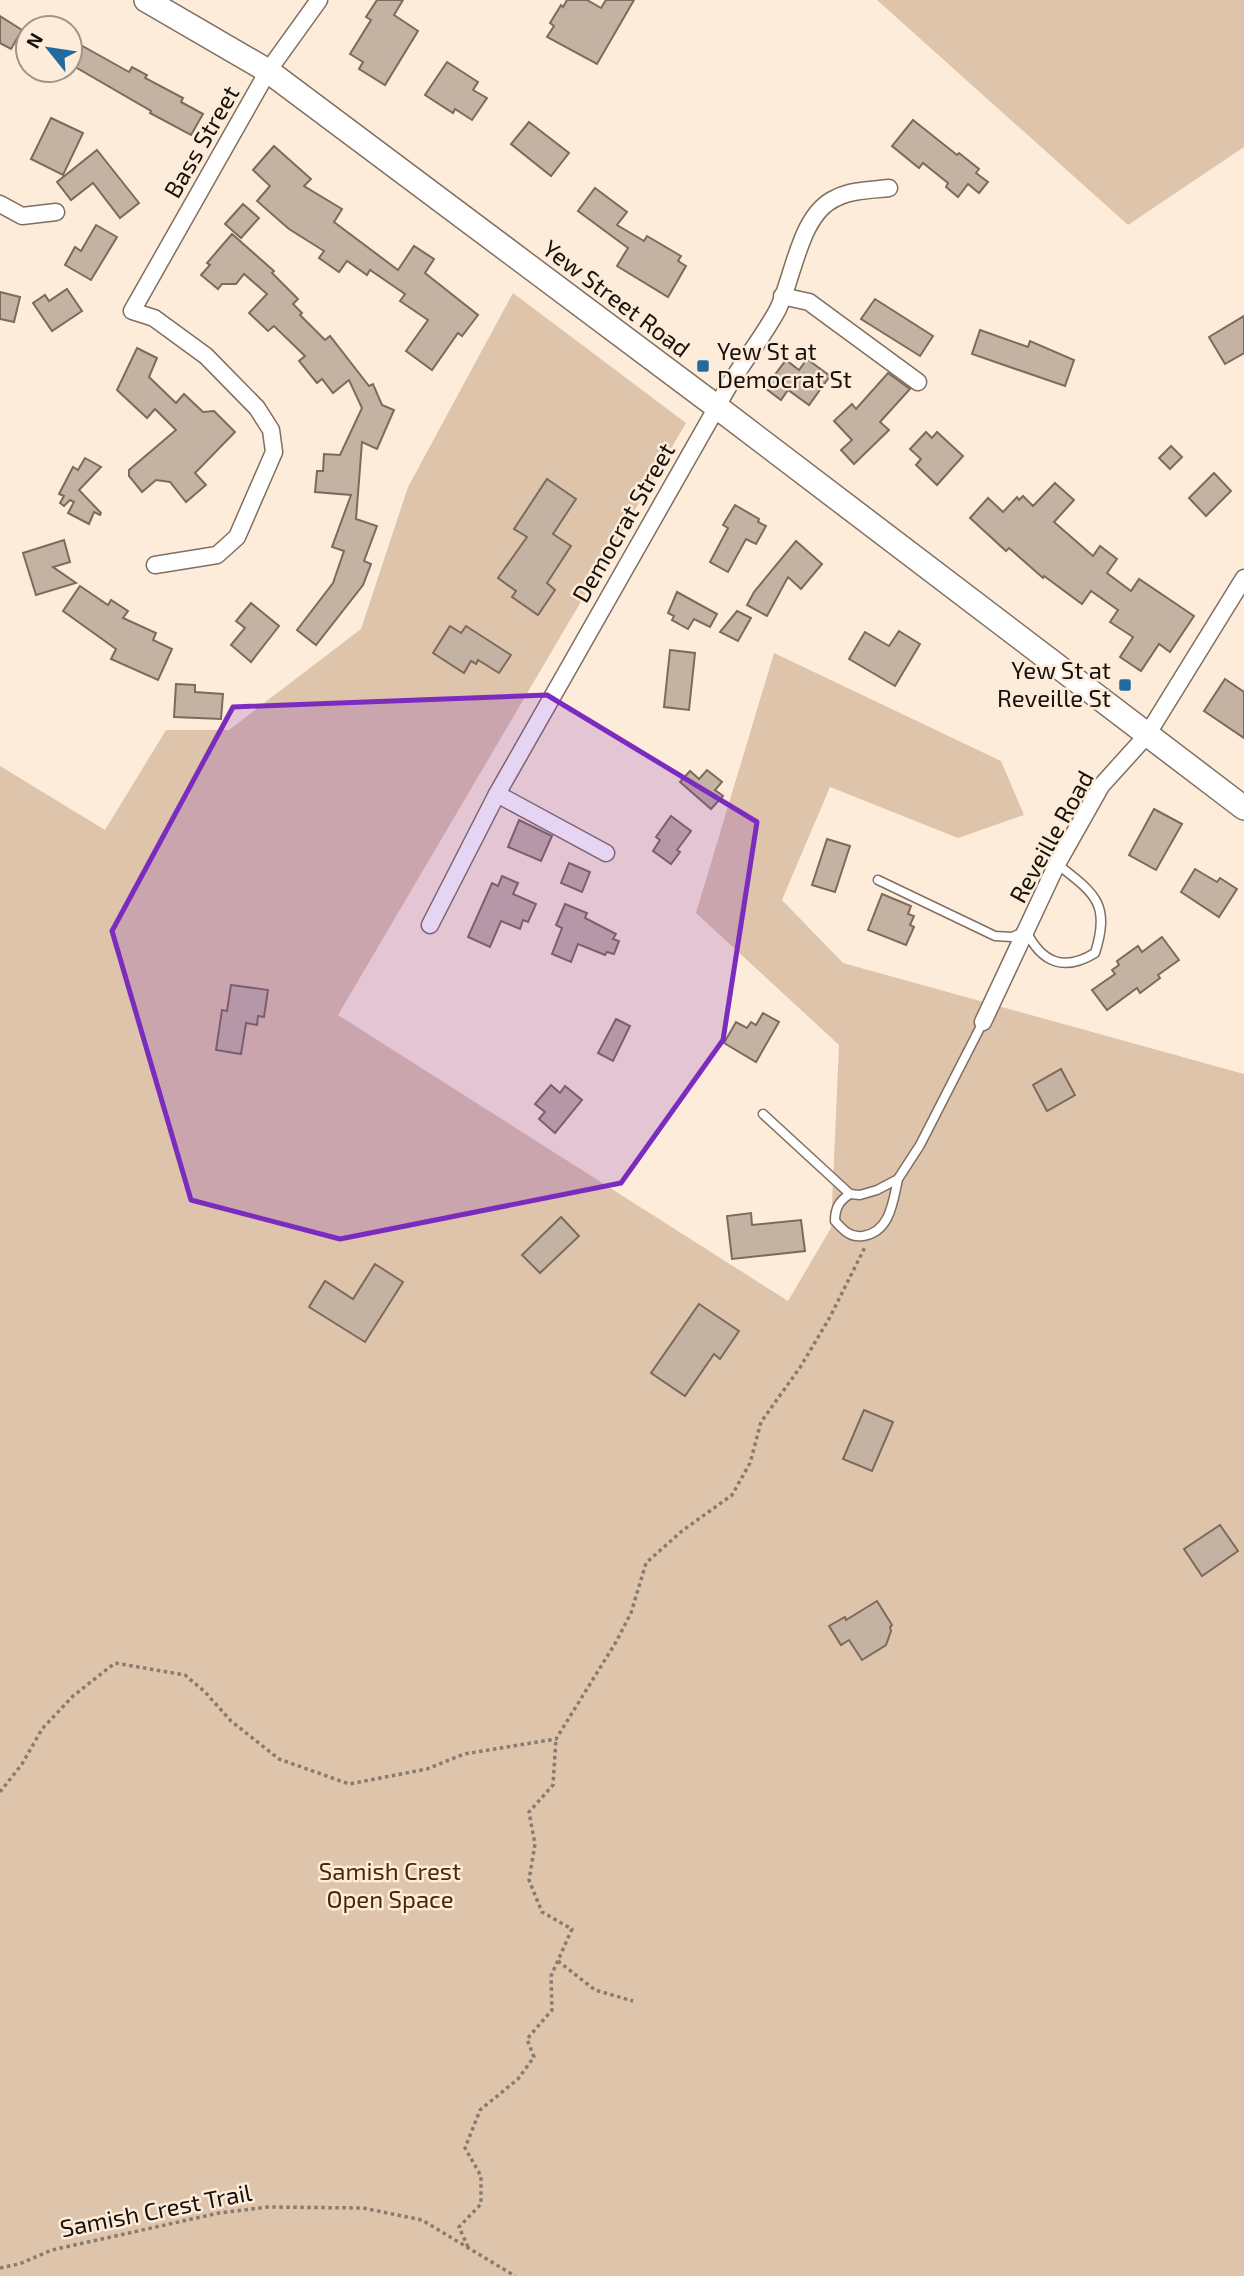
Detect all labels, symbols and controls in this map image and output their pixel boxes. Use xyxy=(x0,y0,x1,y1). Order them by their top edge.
north arrow xyxy=(14,14,84,84)
text: N xyxy=(20,29,47,52)
street label: Bass Street xyxy=(157,80,244,202)
street label: Yew Street Road xyxy=(538,233,696,363)
place label: Yew St at Democrat St xyxy=(717,336,852,393)
marker: Yew St at Democrat St xyxy=(695,358,711,374)
street label: Democrat Street xyxy=(565,437,680,607)
place label: Yew St at Reveille St xyxy=(997,655,1111,712)
marker: Yew St at Reveille St xyxy=(1117,677,1133,693)
street label: Reveille Road xyxy=(1002,765,1099,907)
park label: Samish Crest Open Space xyxy=(319,1856,461,1913)
street label: Samish Crest Trail xyxy=(57,2177,254,2242)

